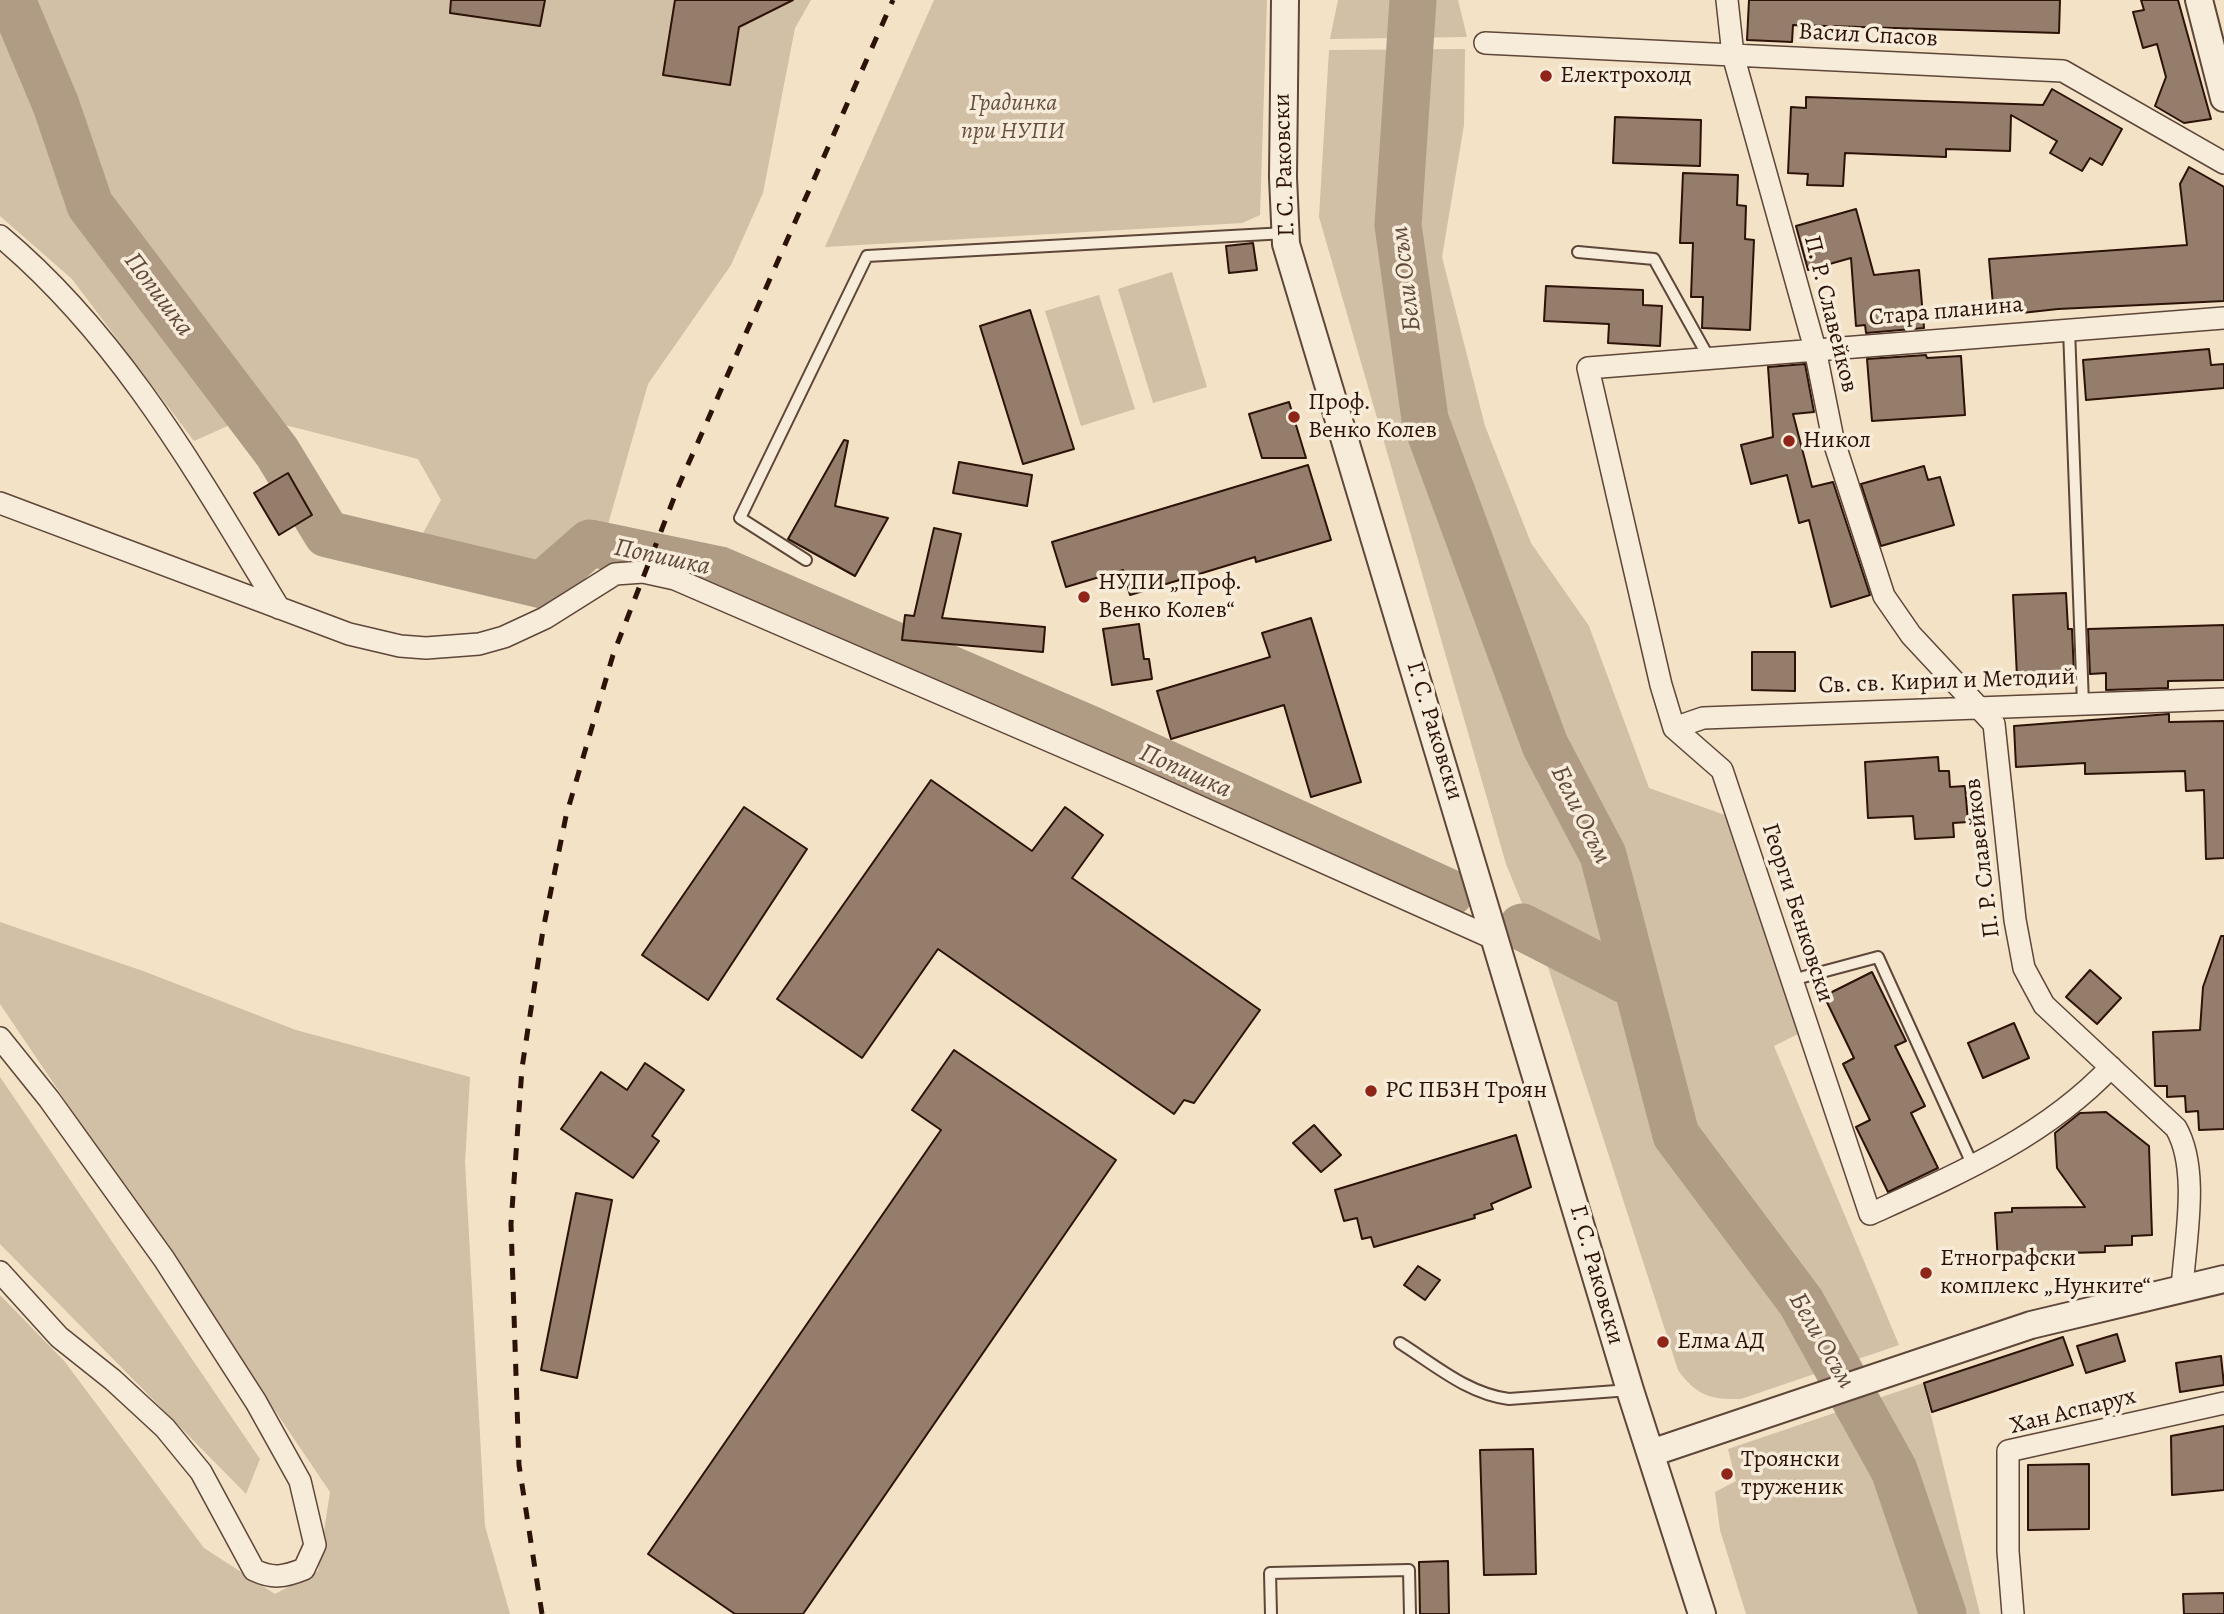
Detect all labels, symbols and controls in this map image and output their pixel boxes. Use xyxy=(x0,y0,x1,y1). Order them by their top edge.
street label: Васил Спасов xyxy=(1798,18,1938,54)
place label: Електрохолд xyxy=(1560,62,1692,90)
marker: Електрохолд xyxy=(1538,68,1554,84)
park label: Градинка при НУПИ xyxy=(961,90,1065,146)
street label: Г. С. Раковски xyxy=(1268,93,1302,237)
water label: Бели Осъм xyxy=(1385,225,1429,333)
street label: П. Р. Славейков xyxy=(1797,233,1863,395)
water label: Попишка xyxy=(116,247,200,343)
street label: Стара планина xyxy=(1868,291,2024,333)
place label: Проф. Венко Колев xyxy=(1308,389,1437,445)
marker: Проф. Венко Колев xyxy=(1286,409,1302,425)
place label: Никол xyxy=(1803,427,1871,455)
marker: Никол xyxy=(1781,433,1797,449)
water label: Попишка xyxy=(611,533,713,583)
place label: НУПИ „Проф. Венко Колев“ xyxy=(1098,569,1242,625)
marker: НУПИ „Проф. Венко Колев“ xyxy=(1076,589,1092,605)
street label: Г. С. Раковски xyxy=(1399,658,1469,804)
street label: Св. св. Кирил и Методий xyxy=(1818,663,2076,701)
water label: Попишка xyxy=(1134,738,1236,806)
water label: Бели Осъм xyxy=(1543,761,1617,869)
street label: П. Р. Славейков xyxy=(1959,777,2007,939)
street label: Георги Бенковски xyxy=(1755,820,1839,1006)
place label: РС ПБЗН Троян xyxy=(1385,1077,1547,1105)
marker: РС ПБЗН Троян xyxy=(1363,1083,1379,1099)
street label: Г. С. Раковски xyxy=(1562,1202,1630,1348)
place label: Етнографски комплекс „Нунките“ xyxy=(1940,1245,2150,1301)
marker: Етнографски комплекс „Нунките“ xyxy=(1918,1265,1934,1281)
water label: Бели Осъм xyxy=(1781,1287,1861,1395)
place label: Елма АД xyxy=(1677,1328,1765,1356)
marker: Елма АД xyxy=(1655,1334,1671,1350)
street label: Хан Аспарух xyxy=(2007,1382,2139,1442)
place label: Троянски труженик xyxy=(1741,1446,1844,1502)
marker: Троянски труженик xyxy=(1719,1466,1735,1482)

